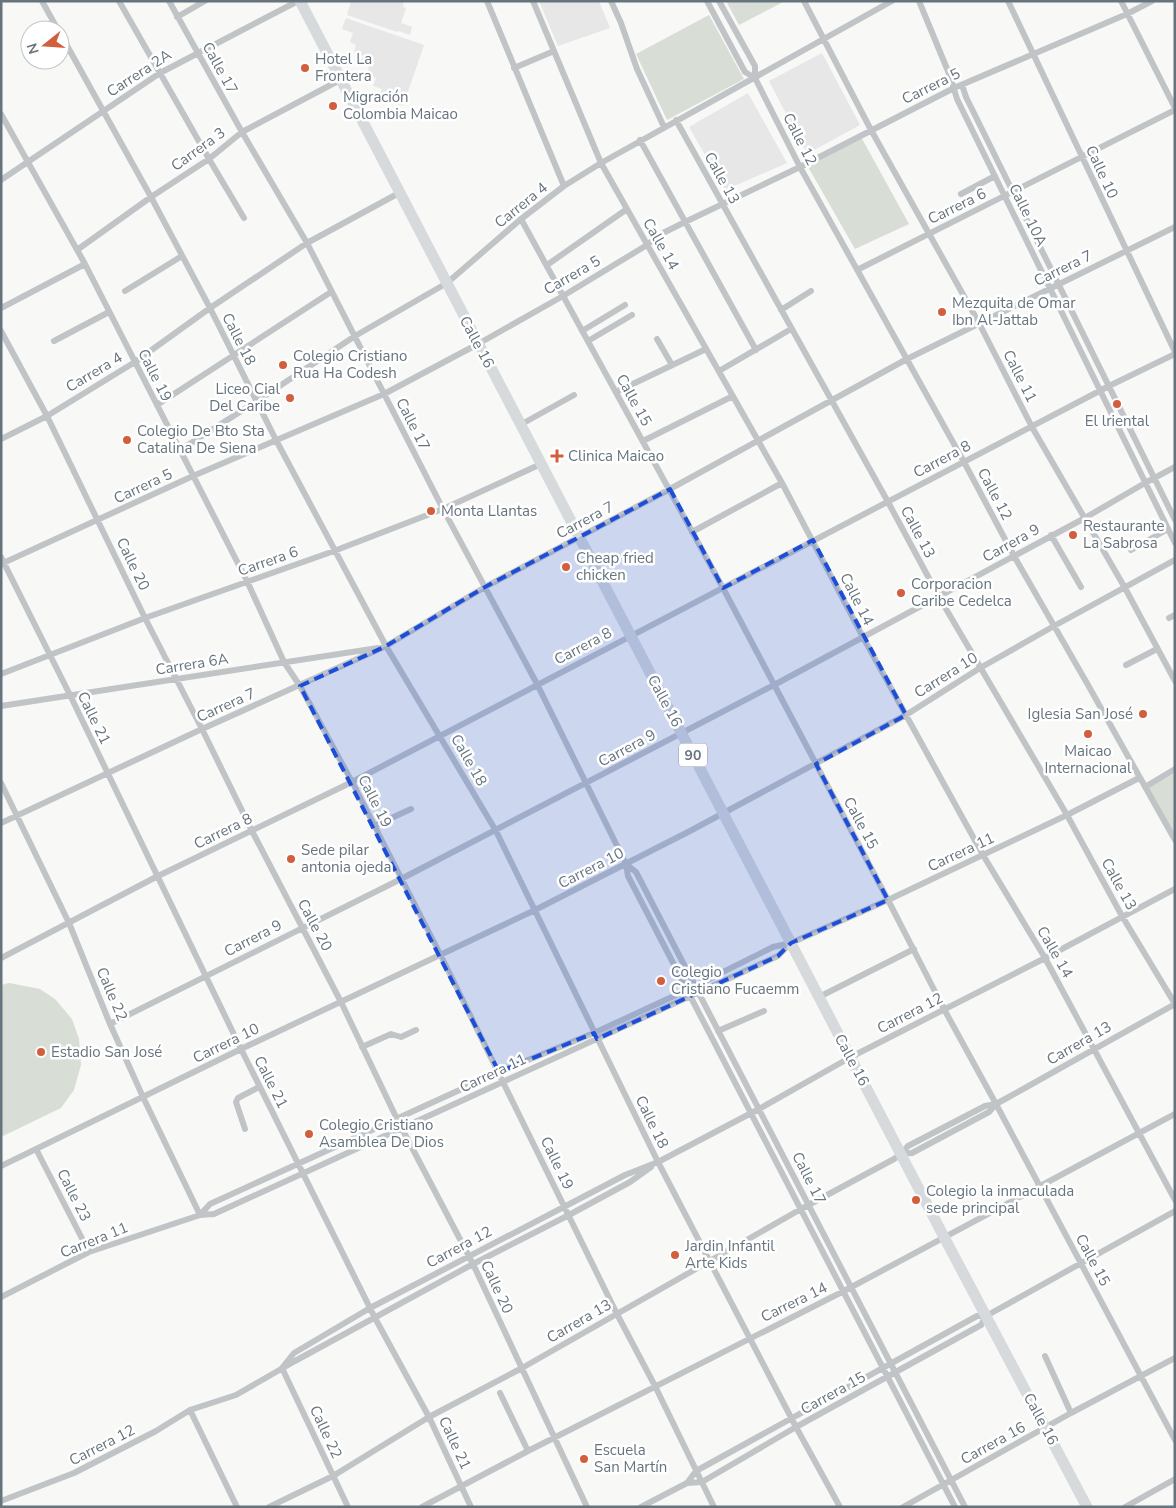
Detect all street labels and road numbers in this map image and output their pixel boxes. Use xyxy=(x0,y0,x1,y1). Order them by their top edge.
street label: Calle 17 xyxy=(198,38,242,98)
street label: Carrera 2A xyxy=(103,45,175,101)
street label: Carrera 5 xyxy=(899,63,963,109)
street label: Calle 12 xyxy=(778,109,822,169)
street label: Carrera 3 xyxy=(167,123,229,175)
street label: Calle 10 xyxy=(1081,142,1123,202)
street label: Calle 13 xyxy=(700,148,744,208)
street label: Carrera 4 xyxy=(490,178,552,232)
street label: Calle 10A xyxy=(1004,180,1052,250)
street label: Carrera 6 xyxy=(925,183,989,229)
street label: Calle 14 xyxy=(638,215,684,273)
street label: Carrera 7 xyxy=(1031,245,1095,291)
street label: Carrera 5 xyxy=(540,251,604,299)
street label: Calle 18 xyxy=(217,309,261,369)
street label: Calle 16 xyxy=(455,312,499,372)
street label: Calle 19 xyxy=(133,345,177,405)
street label: Calle 11 xyxy=(998,346,1042,406)
street label: Carrera 4 xyxy=(62,347,126,397)
street label: Calle 15 xyxy=(612,370,656,430)
street label: Calle 17 xyxy=(391,394,435,454)
street label: Carrera 8 xyxy=(910,435,974,483)
street label: Carrera 5 xyxy=(110,464,176,508)
street label: Calle 12 xyxy=(973,464,1017,524)
street label: Carrera 7 xyxy=(553,496,617,544)
street label: Calle 13 xyxy=(896,502,940,562)
street label: Carrera 9 xyxy=(979,519,1043,567)
street label: Calle 20 xyxy=(112,534,154,594)
street label: Carrera 6 xyxy=(235,541,301,581)
street label: Calle 14 xyxy=(835,569,879,629)
street label: Carrera 8 xyxy=(551,622,615,670)
street label: Carrera 6A xyxy=(154,648,230,680)
street label: Carrera 10 xyxy=(910,648,982,702)
street label: Calle 16 xyxy=(643,671,687,731)
street label: Carrera 7 xyxy=(193,683,259,727)
street label: Calle 21 xyxy=(73,688,115,748)
street label: Carrera 9 xyxy=(595,724,659,772)
street label: Calle 18 xyxy=(446,731,492,789)
road number: 90 xyxy=(679,744,707,766)
street label: Calle 19 xyxy=(353,771,397,831)
street label: Calle 15 xyxy=(839,793,883,853)
street label: Carrera 8 xyxy=(191,808,255,854)
street label: Carrera 11 xyxy=(924,828,998,876)
street label: Carrera 10 xyxy=(555,843,627,893)
street label: Calle 13 xyxy=(1097,854,1141,914)
street label: Calle 20 xyxy=(293,895,337,955)
street label: Carrera 9 xyxy=(221,915,285,961)
street label: Calle 14 xyxy=(1032,923,1078,981)
street label: Calle 22 xyxy=(92,964,132,1024)
street label: Carrera 12 xyxy=(874,988,946,1038)
street label: Carrera 13 xyxy=(1043,1016,1115,1070)
street label: Carrera 10 xyxy=(189,1018,263,1068)
street label: Calle 16 xyxy=(830,1030,874,1090)
street label: Carrera 11 xyxy=(456,1049,530,1097)
street label: Calle 21 xyxy=(249,1052,293,1112)
street label: Calle 18 xyxy=(631,1092,673,1152)
street label: Calle 19 xyxy=(536,1133,578,1193)
street label: Calle 17 xyxy=(787,1148,831,1208)
street label: Calle 23 xyxy=(52,1165,96,1225)
street label: Carrera 11 xyxy=(57,1217,131,1263)
street label: Carrera 12 xyxy=(423,1221,495,1273)
street label: Calle 15 xyxy=(1071,1230,1115,1290)
street label: Calle 20 xyxy=(476,1257,518,1317)
street label: Carrera 14 xyxy=(757,1277,831,1327)
street label: Carrera 13 xyxy=(543,1294,615,1348)
street label: Carrera 15 xyxy=(797,1367,869,1419)
street label: Calle 16 xyxy=(1019,1389,1063,1449)
street label: Calle 22 xyxy=(305,1402,347,1462)
street label: Calle 21 xyxy=(434,1413,476,1473)
street label: Carrera 16 xyxy=(957,1417,1029,1469)
street label: Carrera 12 xyxy=(66,1420,138,1470)

